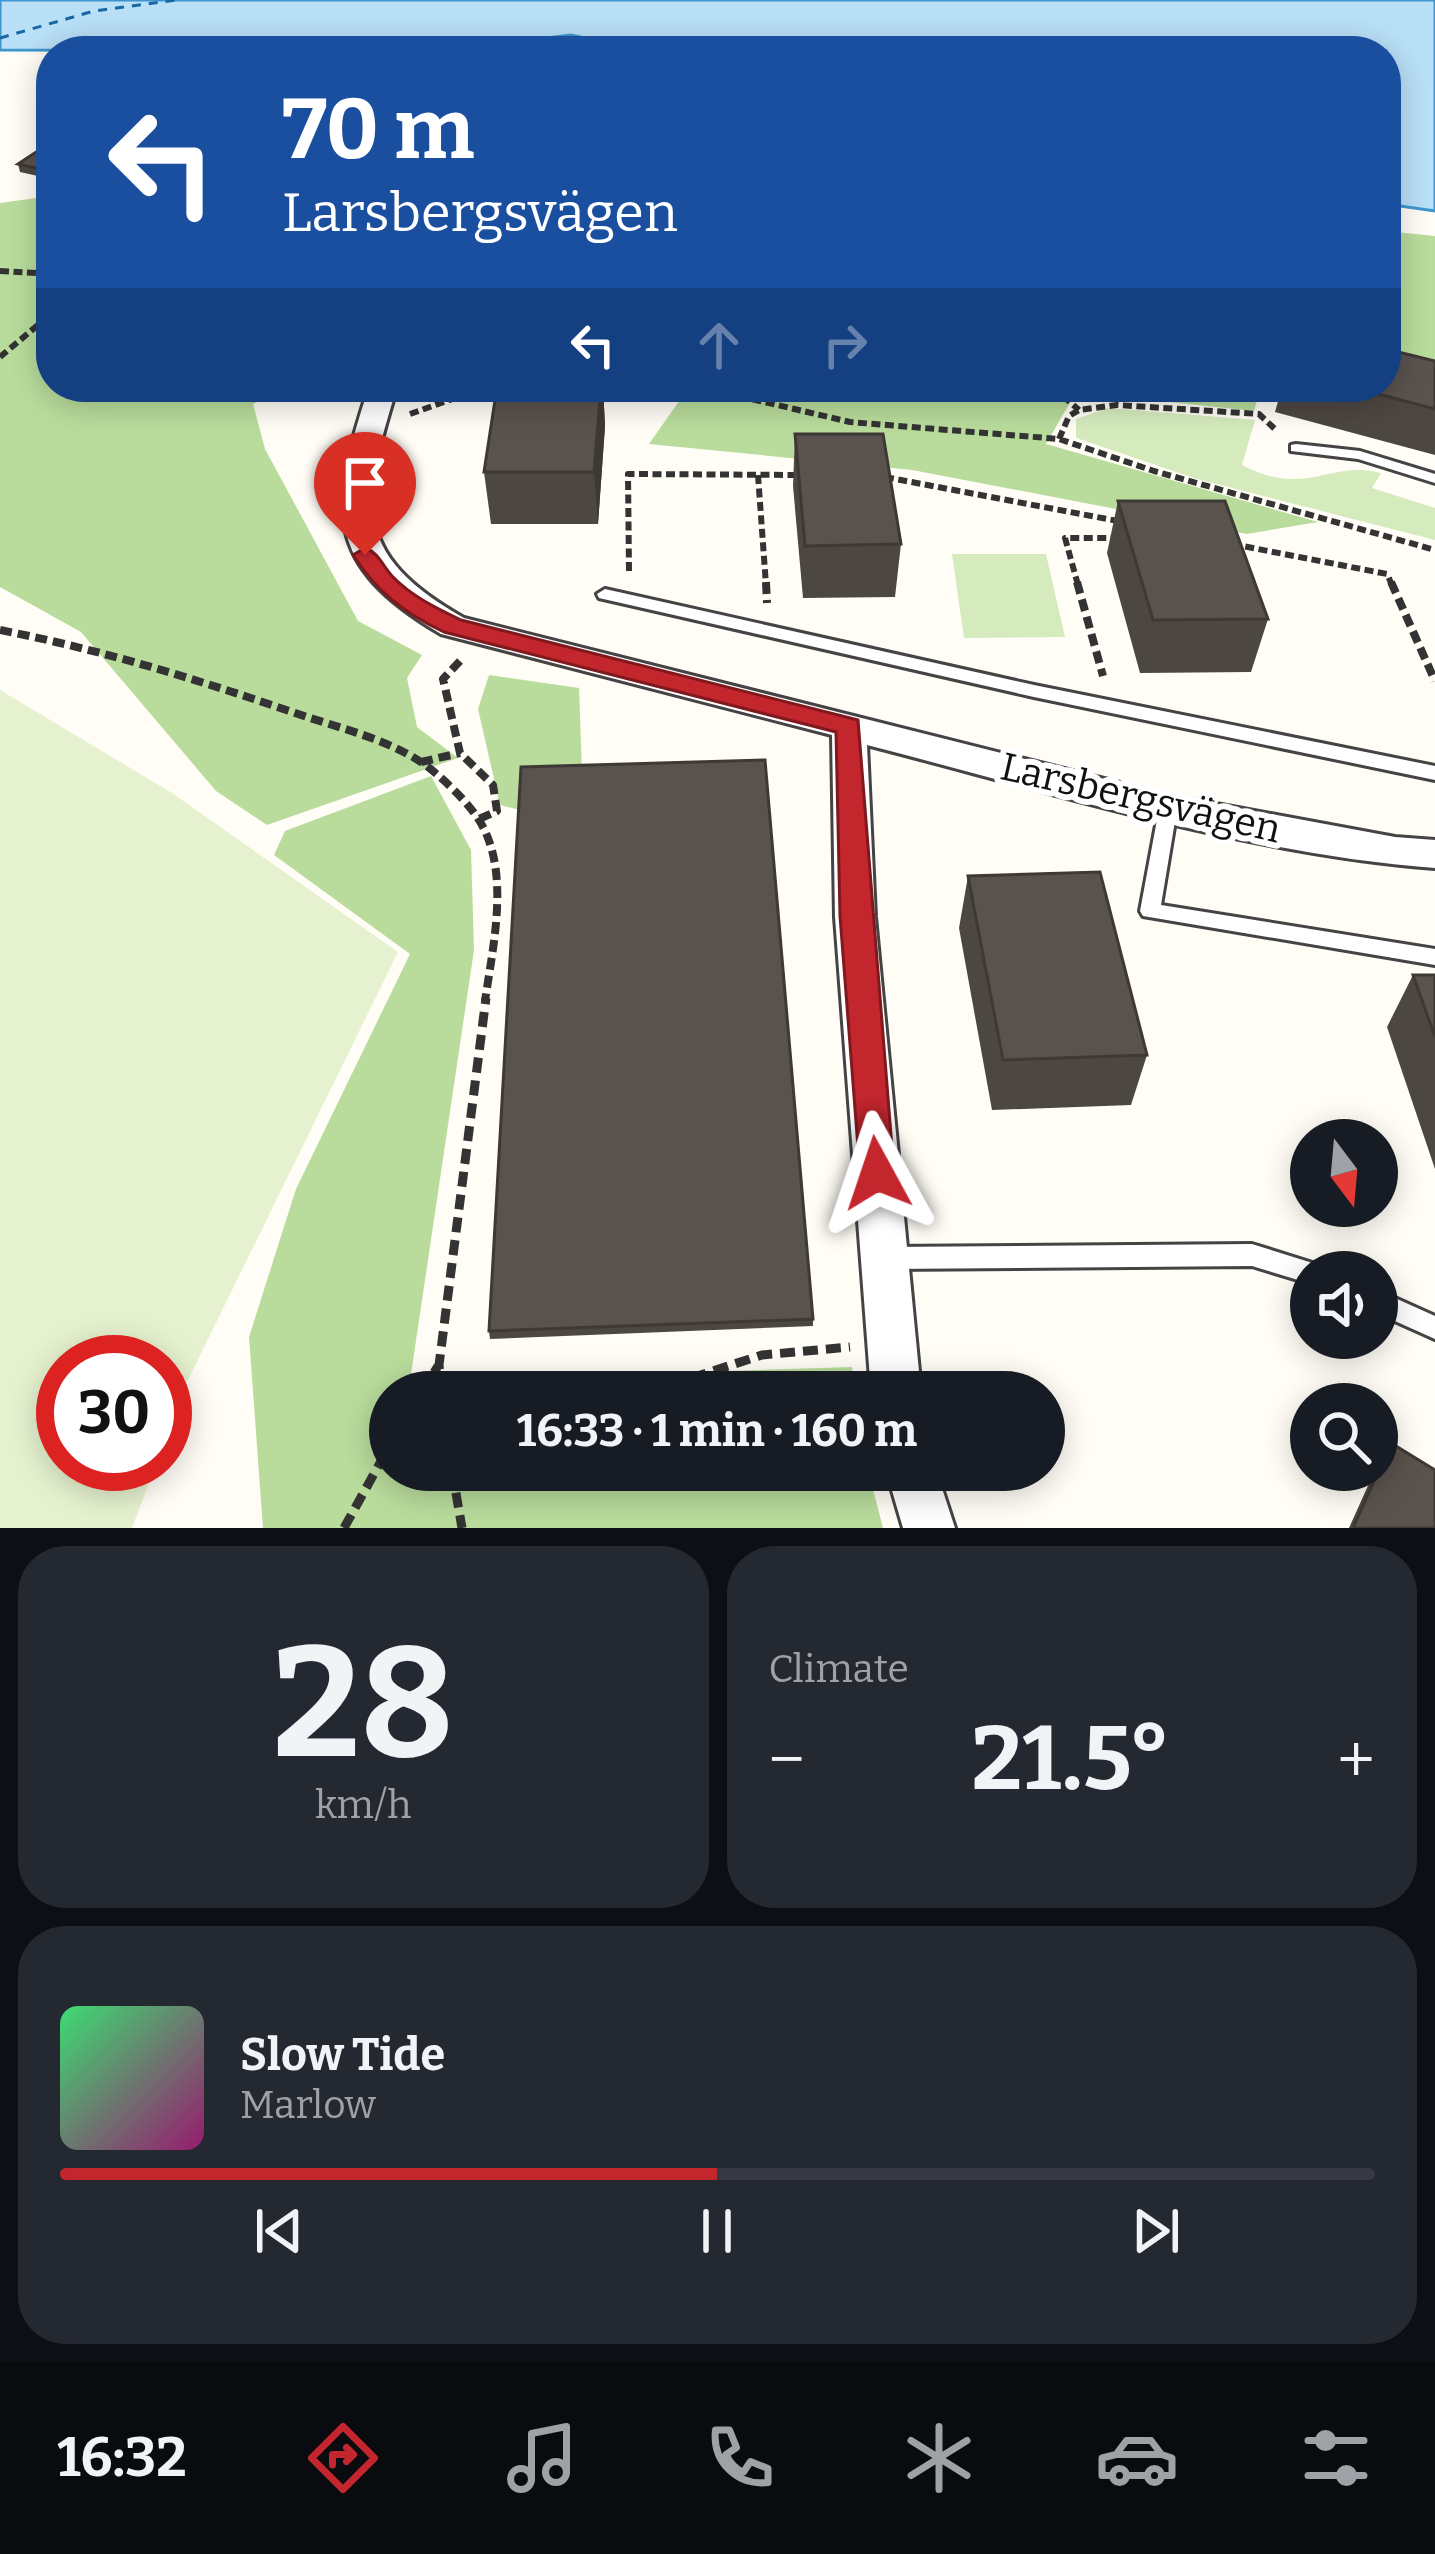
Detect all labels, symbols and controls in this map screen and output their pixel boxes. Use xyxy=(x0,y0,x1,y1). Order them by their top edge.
text: 70 m xyxy=(282,79,474,180)
icon: left xyxy=(84,84,240,240)
text: Larsbergsvägen xyxy=(282,181,678,245)
icon: left xyxy=(560,312,626,378)
icon: ahead xyxy=(686,312,752,378)
icon: right xyxy=(812,312,878,378)
pin xyxy=(314,432,416,555)
icon: arrive xyxy=(332,450,398,516)
street label: Larsbergsvägen xyxy=(996,743,1286,853)
position arrow xyxy=(814,1110,940,1236)
north arrow xyxy=(1290,1119,1398,1227)
map controls xyxy=(1290,1119,1398,1491)
button: sound xyxy=(1290,1251,1398,1359)
speed limit sign: 30 xyxy=(36,1335,192,1491)
button: search xyxy=(1290,1383,1398,1491)
text: 16:33 · 1 min · 160 m xyxy=(517,1404,917,1458)
text: 28 xyxy=(272,1610,454,1797)
text: Climate xyxy=(769,1646,909,1692)
text: 21.5° xyxy=(972,1705,1171,1813)
text: − xyxy=(769,1720,805,1799)
text: + xyxy=(1337,1720,1375,1799)
text: km/h xyxy=(315,1782,412,1828)
text: Slow Tide xyxy=(240,2028,445,2082)
text: Marlow xyxy=(240,2082,376,2128)
icon: previous xyxy=(246,2198,312,2264)
icon: pause xyxy=(684,2198,750,2264)
icon: next xyxy=(1123,2198,1189,2264)
icon: directions xyxy=(301,2416,385,2500)
icon: music xyxy=(500,2416,584,2500)
icon: phone xyxy=(698,2416,782,2500)
icon: climate xyxy=(897,2416,981,2500)
icon: car xyxy=(1095,2416,1179,2500)
icon: filters xyxy=(1294,2416,1378,2500)
text: 16:32 xyxy=(57,2426,187,2490)

